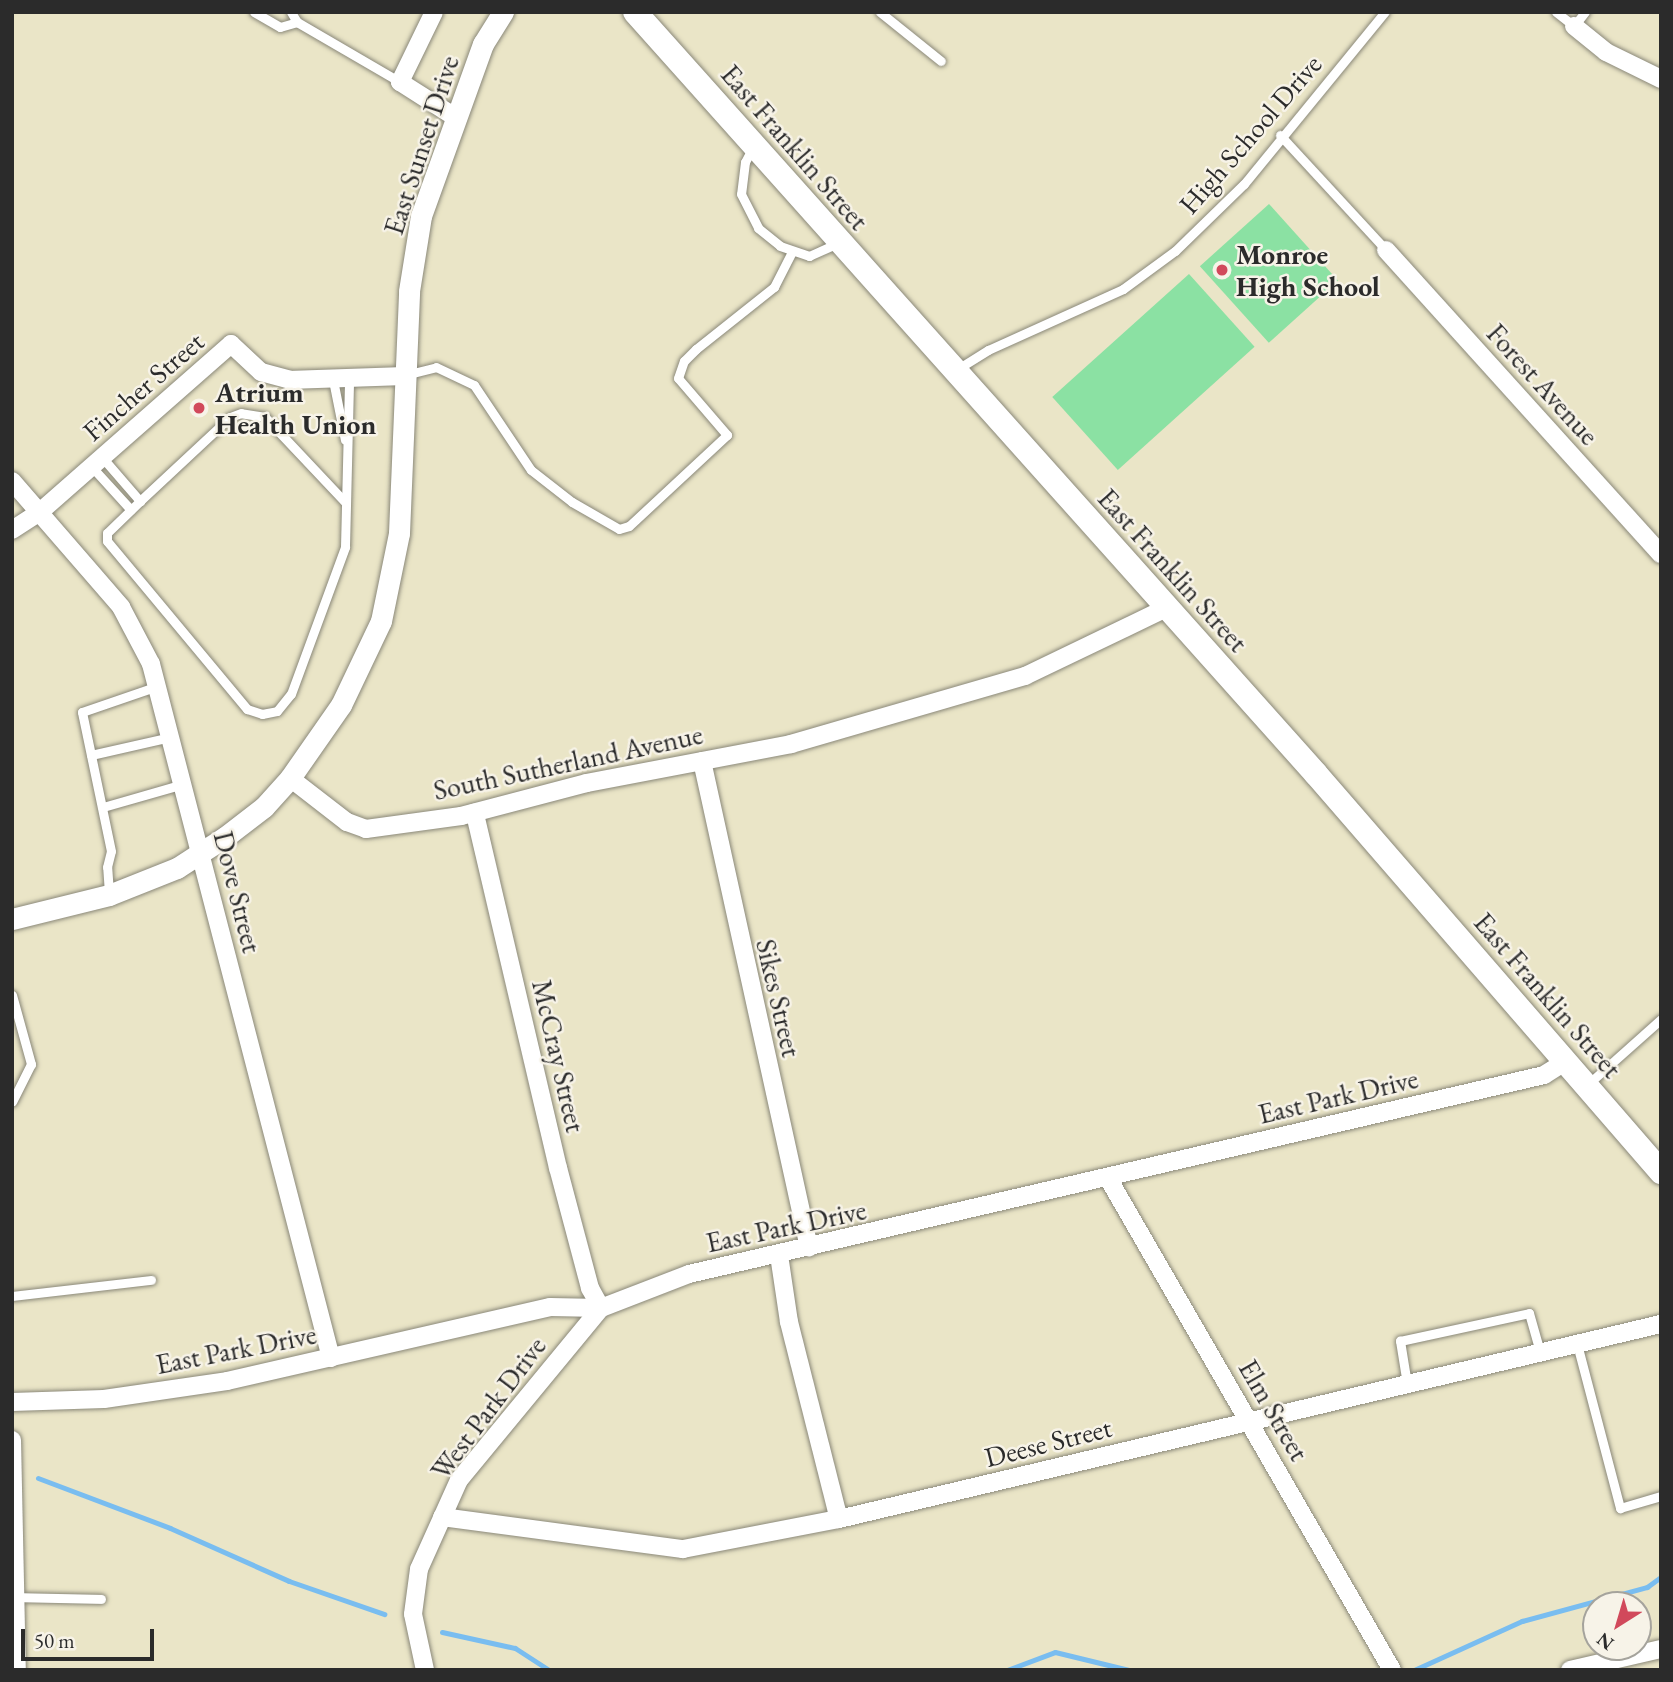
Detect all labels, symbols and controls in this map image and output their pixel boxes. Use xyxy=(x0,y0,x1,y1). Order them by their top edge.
street label: High School Drive xyxy=(1172,48,1328,220)
street label: East Sunset Drive xyxy=(376,51,466,239)
street label: East Franklin Street xyxy=(714,58,876,236)
place label: Monroe High School xyxy=(1236,237,1380,303)
marker: Monroe High School xyxy=(1214,262,1230,278)
street label: Forest Avenue xyxy=(1480,316,1606,452)
street label: Fincher Street xyxy=(76,324,210,448)
place label: Atrium Health Union xyxy=(215,375,376,441)
marker: Atrium Health Union xyxy=(189,398,209,418)
street label: East Franklin Street xyxy=(1091,481,1255,659)
street label: South Sutherland Avenue xyxy=(430,717,706,807)
street label: Dove Street xyxy=(207,828,269,956)
street label: East Franklin Street xyxy=(1467,906,1629,1084)
street label: Sikes Street xyxy=(749,936,809,1060)
street label: McCray Street xyxy=(525,976,593,1136)
street label: East Park Drive xyxy=(1255,1061,1421,1131)
street label: East Park Drive xyxy=(703,1193,869,1259)
street label: East Park Drive xyxy=(153,1317,319,1381)
street label: West Park Drive xyxy=(423,1330,553,1486)
street label: Elm Street xyxy=(1232,1353,1316,1467)
street label: Deese Street xyxy=(981,1410,1115,1474)
north arrow xyxy=(1582,1591,1652,1661)
scale bar xyxy=(24,1616,158,1660)
text: 50 m xyxy=(34,1627,75,1654)
text: N xyxy=(1592,1627,1619,1656)

